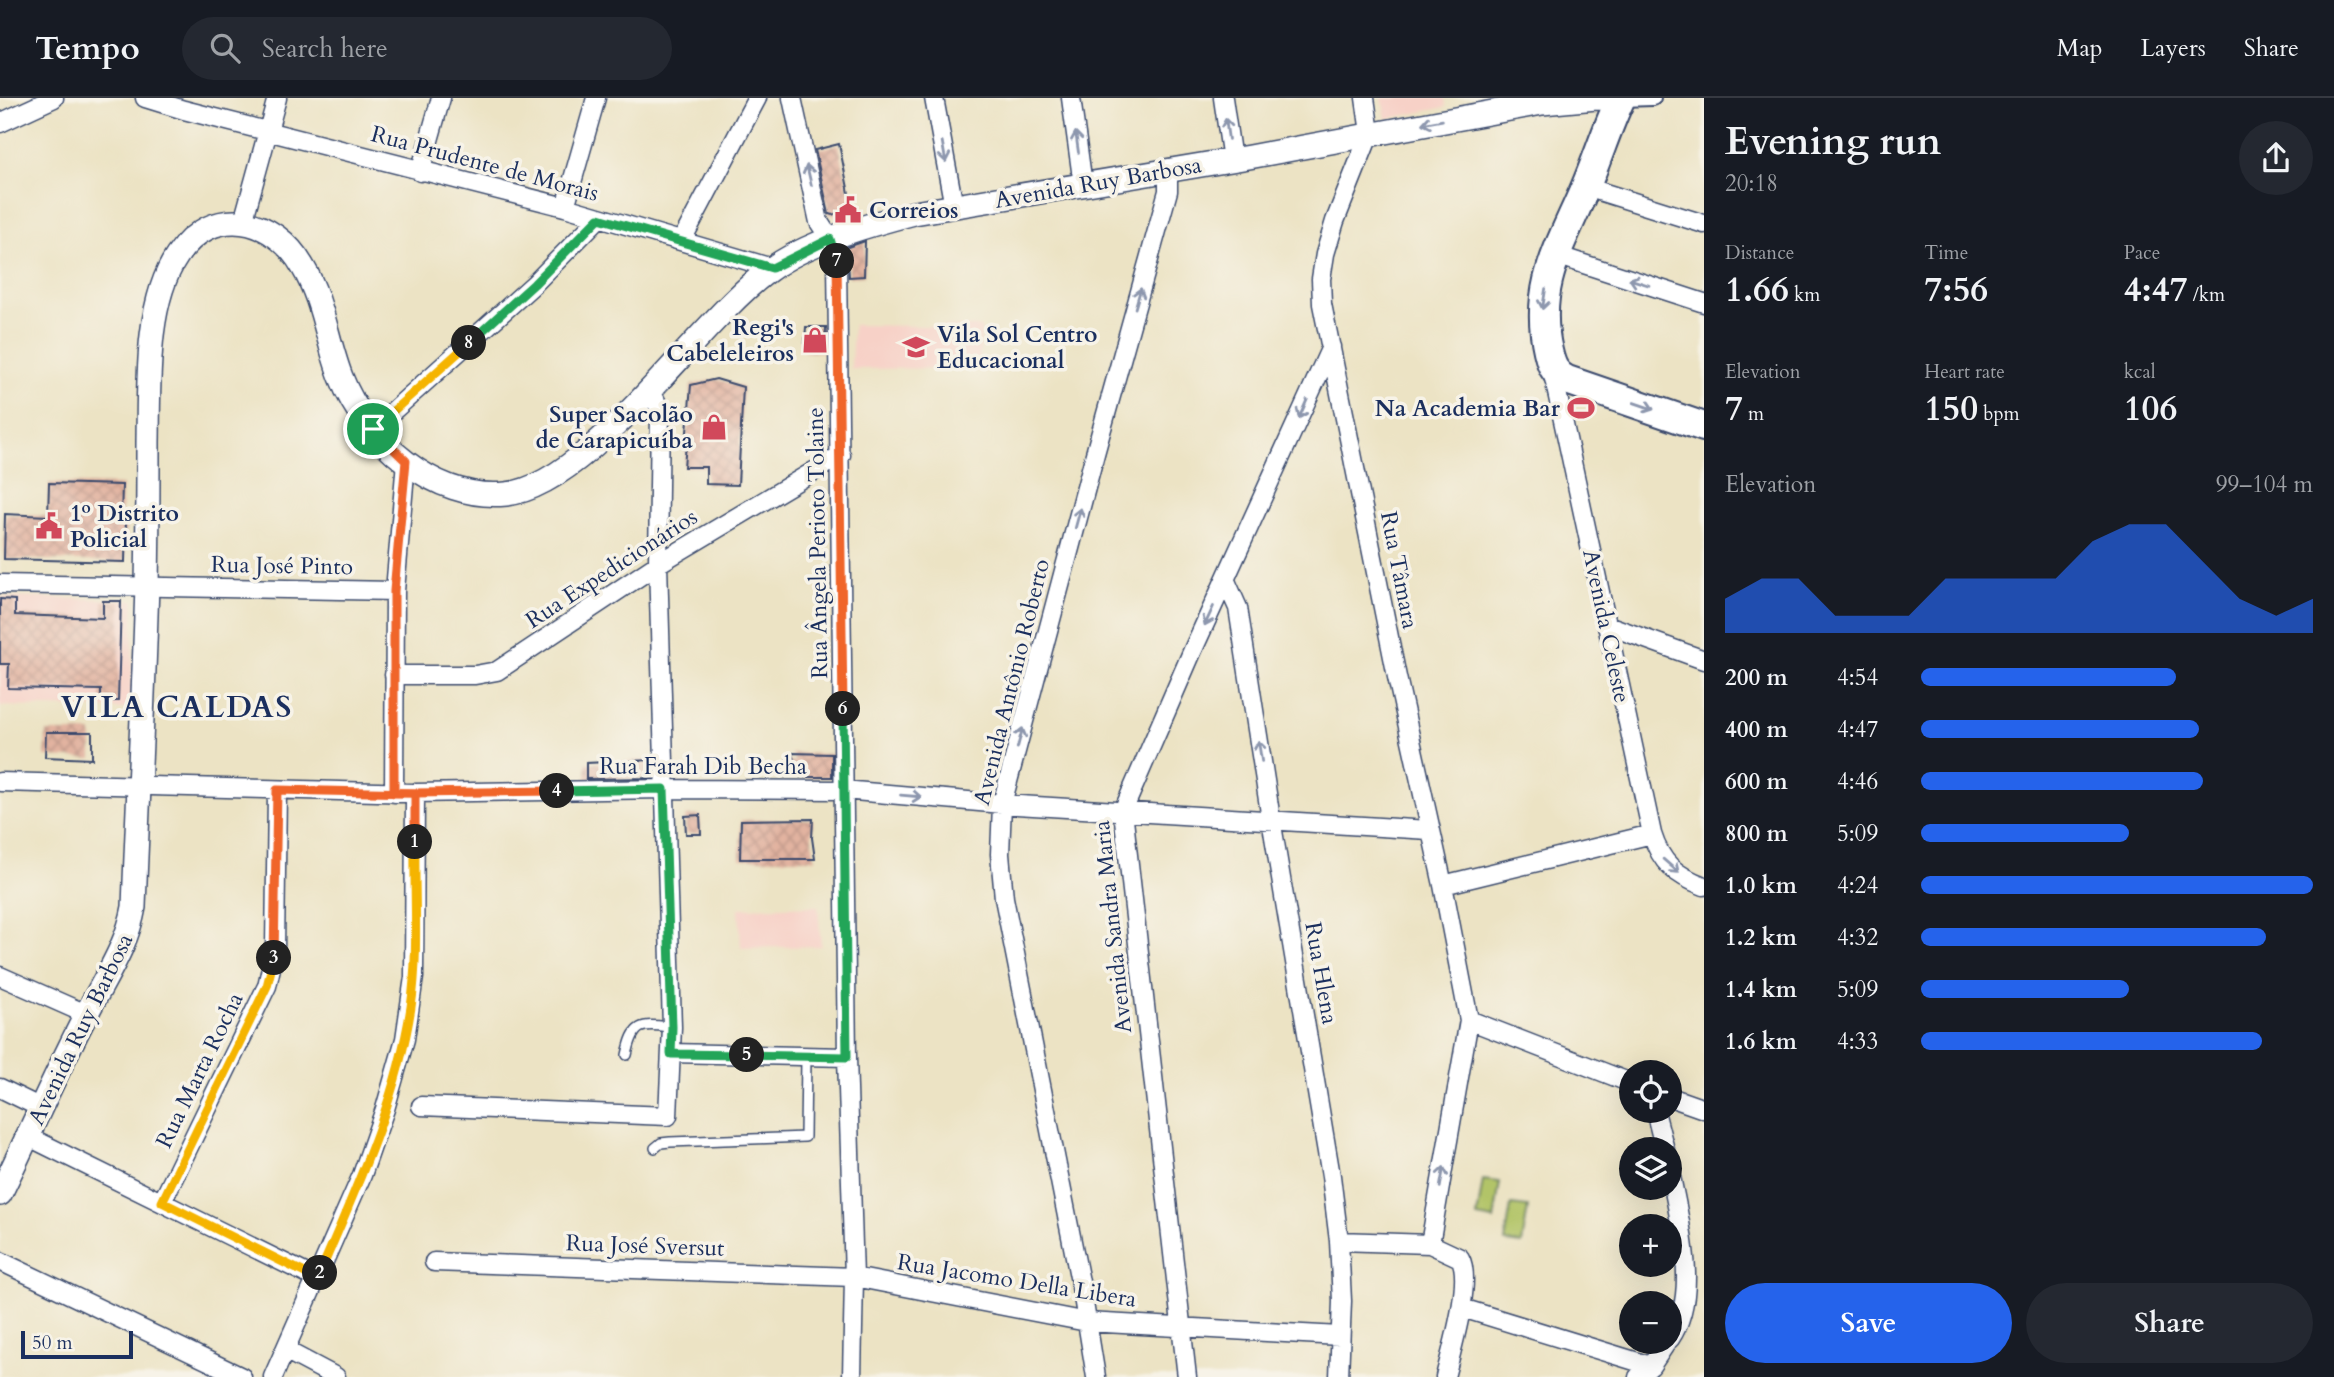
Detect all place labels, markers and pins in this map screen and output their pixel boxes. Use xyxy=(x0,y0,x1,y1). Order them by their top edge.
public building icon: Correios xyxy=(833,195,863,225)
place label: Correios xyxy=(869,195,959,226)
pin: 7 xyxy=(820,244,854,278)
place label: Regi's Cabeleleiros xyxy=(666,312,794,369)
place label: Vila Sol Centro Educacional xyxy=(937,319,1097,376)
shop icon: Regi's Cabeleleiros xyxy=(800,325,830,355)
pin: 8 xyxy=(452,326,486,360)
school or university icon: Vila Sol Centro Educacional xyxy=(901,332,931,362)
place label: Na Academia Bar xyxy=(1375,393,1561,424)
sports icon: Na Academia Bar xyxy=(1566,393,1596,423)
pin xyxy=(343,399,403,459)
place label: Super Sacolão de Carapicuíba xyxy=(535,399,694,456)
shop icon: Super Sacolão de Carapicuíba xyxy=(699,412,729,442)
place label: 1º Distrito Policial xyxy=(70,498,179,555)
public building icon: 1º Distrito Policial xyxy=(34,511,64,541)
pin: 6 xyxy=(826,692,860,726)
pin: 4 xyxy=(540,774,574,808)
pin: 1 xyxy=(398,824,432,860)
pin: 3 xyxy=(256,940,292,976)
pin: 5 xyxy=(730,1038,764,1072)
pin: 2 xyxy=(302,1256,338,1290)

